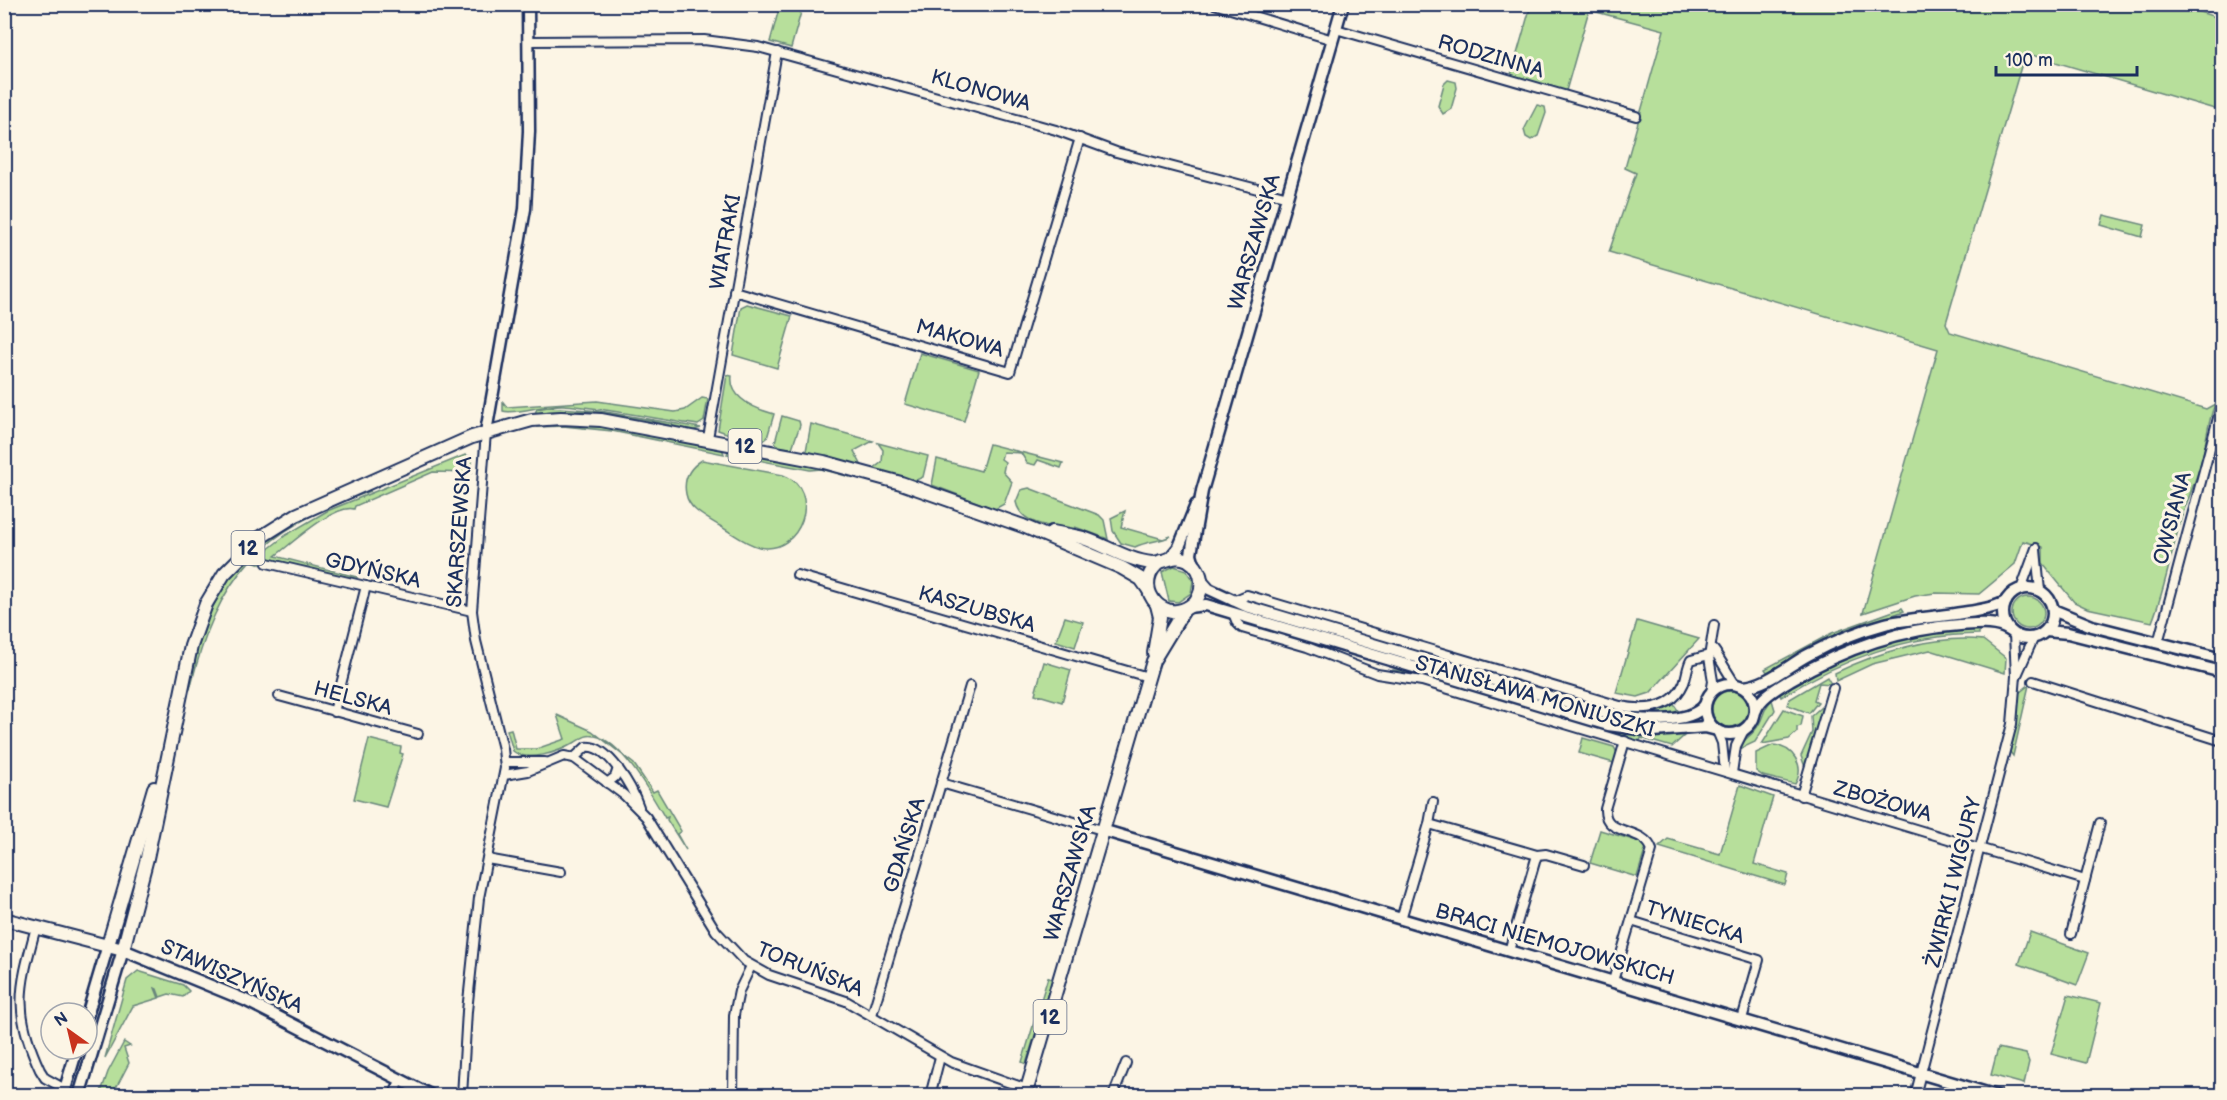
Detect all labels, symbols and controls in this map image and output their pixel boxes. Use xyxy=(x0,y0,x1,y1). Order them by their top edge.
street label: RODZINNA xyxy=(1435,29,1547,84)
scale bar xyxy=(1996,39,2137,77)
text: 100 m xyxy=(2005,50,2053,71)
street label: KLONOWA xyxy=(928,64,1034,117)
street label: WARSZAWSKA xyxy=(1223,171,1286,313)
street label: WIATRAKI xyxy=(705,192,746,292)
street label: MAKOWA xyxy=(913,314,1007,363)
road number: 12 xyxy=(728,429,762,463)
street label: SKARSZEWSKA xyxy=(442,455,477,609)
street label: OWSIANA xyxy=(2148,469,2197,567)
road number: 12 xyxy=(232,531,264,565)
street label: GDYŃSKA xyxy=(323,547,423,594)
street label: KASZUBSKA xyxy=(915,581,1039,638)
street label: STANISŁAWA MONIUSZKI xyxy=(1412,650,1657,743)
street label: HELSKA xyxy=(311,676,395,721)
street label: ZBOŻOWA xyxy=(1830,775,1935,827)
street label: GDAŃSKA xyxy=(878,794,931,896)
street label: ŻWIRKI I WIGURY xyxy=(1920,794,1987,971)
street label: WARSZAWSKA xyxy=(1039,802,1102,944)
street label: TYNIECKA xyxy=(1642,896,1747,949)
street label: BRACI NIEMOJOWSKICH xyxy=(1432,898,1677,991)
street label: STAWISZYŃSKA xyxy=(157,934,307,1019)
street label: TORUŃSKA xyxy=(753,937,867,1002)
road number: 12 xyxy=(1034,1000,1066,1034)
north arrow xyxy=(39,1001,99,1061)
text: N xyxy=(51,1009,72,1031)

